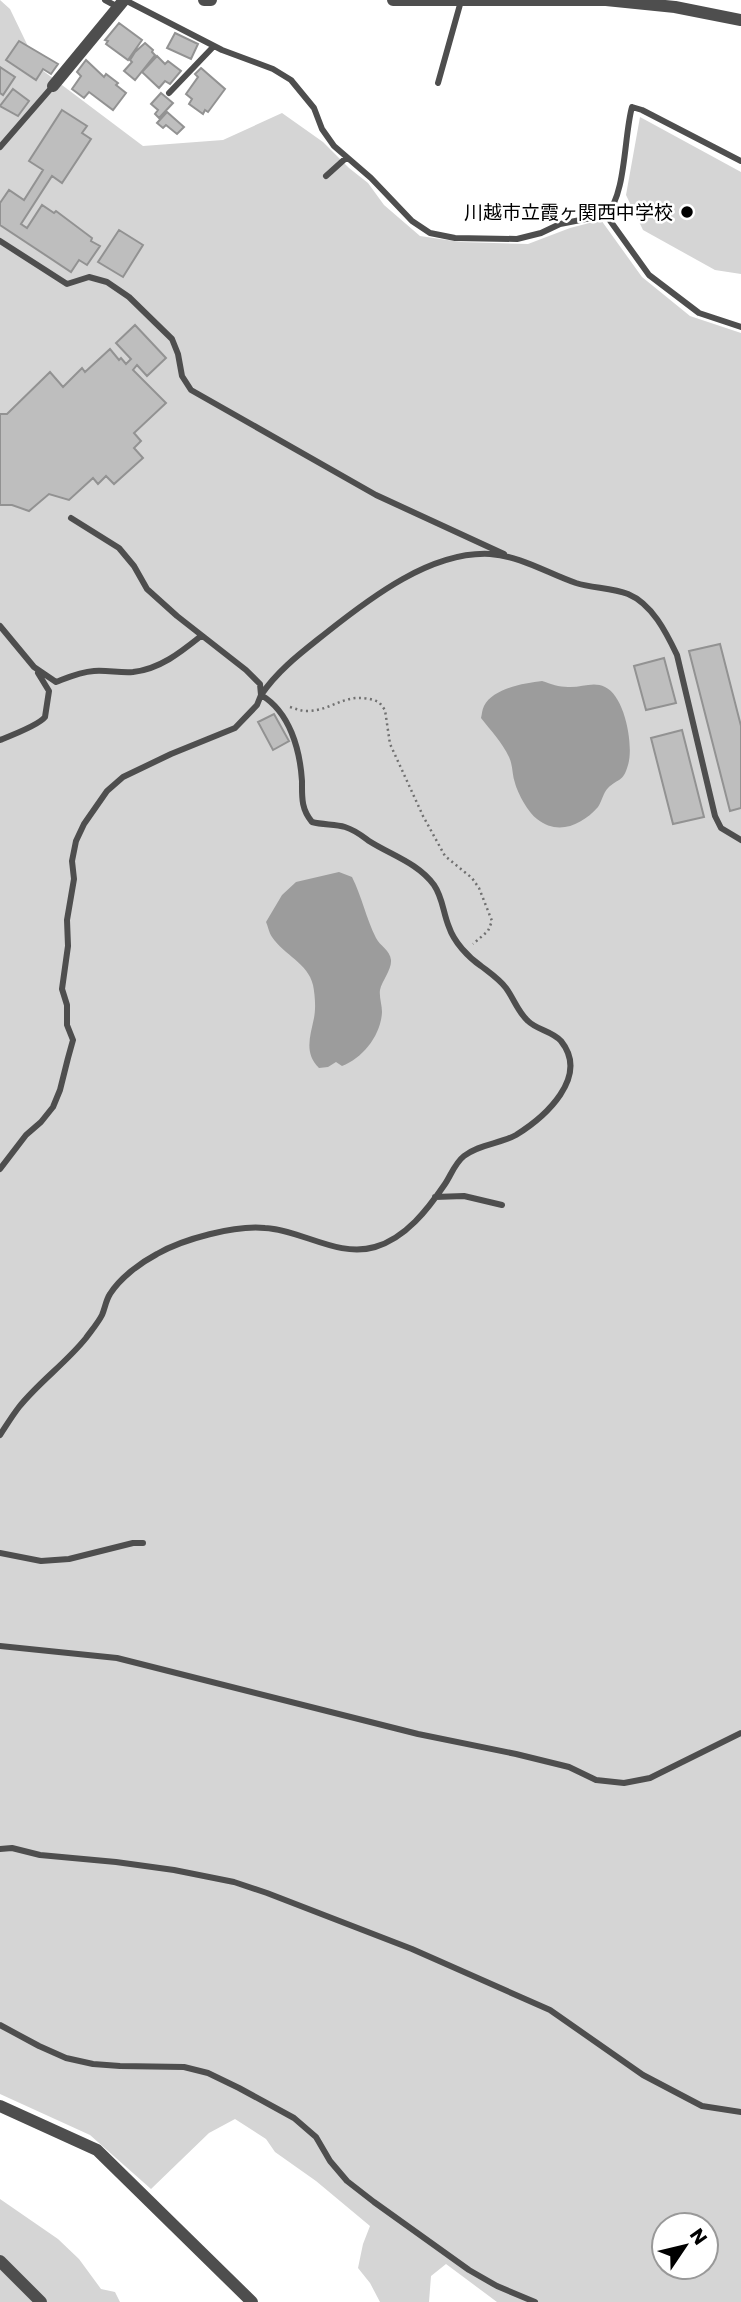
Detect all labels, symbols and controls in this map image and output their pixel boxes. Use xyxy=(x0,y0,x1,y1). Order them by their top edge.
place label: 川越市立霞ヶ関西中学校 xyxy=(464,199,673,226)
marker: 川越市立霞ヶ関西中学校 xyxy=(679,204,695,220)
north arrow xyxy=(650,2211,720,2281)
text: N xyxy=(683,2223,714,2250)

